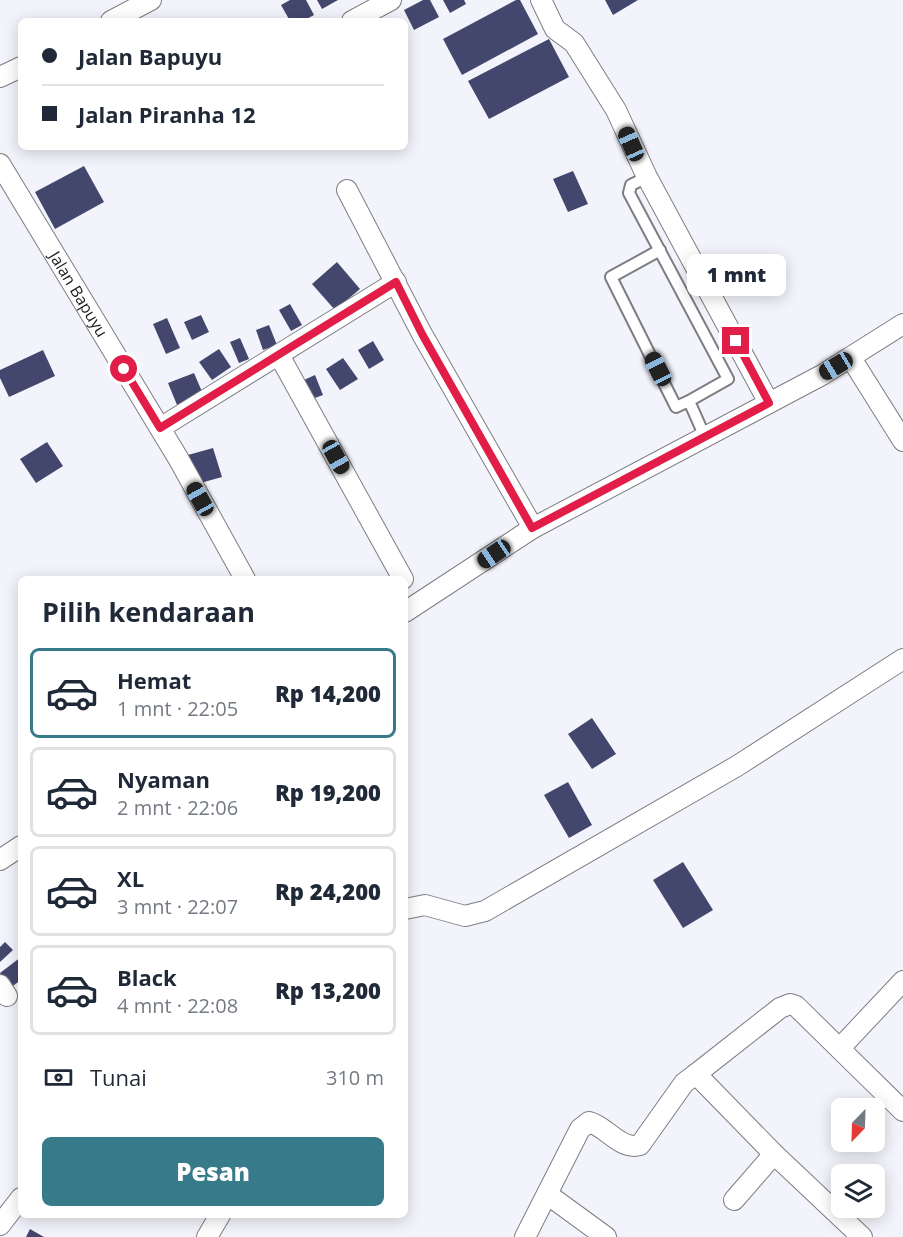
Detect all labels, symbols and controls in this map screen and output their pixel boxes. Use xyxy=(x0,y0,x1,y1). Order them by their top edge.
text: Jalan Bapuyu xyxy=(78,41,222,71)
text: Jalan Piranha 12 xyxy=(78,99,256,129)
car xyxy=(615,124,647,164)
street label: Jalan Bapuyu xyxy=(43,245,113,341)
callout: 1 mnt xyxy=(686,254,786,296)
text: 1 mnt xyxy=(707,261,766,288)
route end xyxy=(722,327,749,354)
car xyxy=(642,349,674,389)
car xyxy=(816,349,856,383)
route start xyxy=(110,355,137,382)
car xyxy=(319,437,353,477)
car xyxy=(183,479,217,519)
car xyxy=(474,536,514,572)
text: Pilih kendaraan xyxy=(42,593,255,630)
text: Hemat xyxy=(117,665,191,695)
icon: car xyxy=(45,666,99,720)
text: Rp 14,200 xyxy=(275,678,381,708)
text: 1 mnt · 22:05 xyxy=(117,695,238,722)
text: Nyaman xyxy=(117,764,210,794)
icon: car xyxy=(45,765,99,819)
text: Rp 19,200 xyxy=(275,777,381,807)
text: 2 mnt · 22:06 xyxy=(117,794,238,821)
text: XL xyxy=(117,863,144,893)
icon: car xyxy=(45,864,99,918)
text: Rp 24,200 xyxy=(275,876,381,906)
text: 3 mnt · 22:07 xyxy=(117,893,238,920)
text: Black xyxy=(117,962,177,992)
icon: car xyxy=(45,963,99,1017)
text: Rp 13,200 xyxy=(275,975,381,1005)
text: 4 mnt · 22:08 xyxy=(117,992,238,1019)
icon: cash xyxy=(42,1061,75,1094)
text: Tunai xyxy=(90,1062,147,1092)
text: 310 m xyxy=(326,1064,384,1091)
north arrow xyxy=(831,1098,885,1152)
map controls xyxy=(831,1098,885,1218)
button: Pesan xyxy=(42,1137,384,1206)
button: layers xyxy=(831,1164,885,1218)

